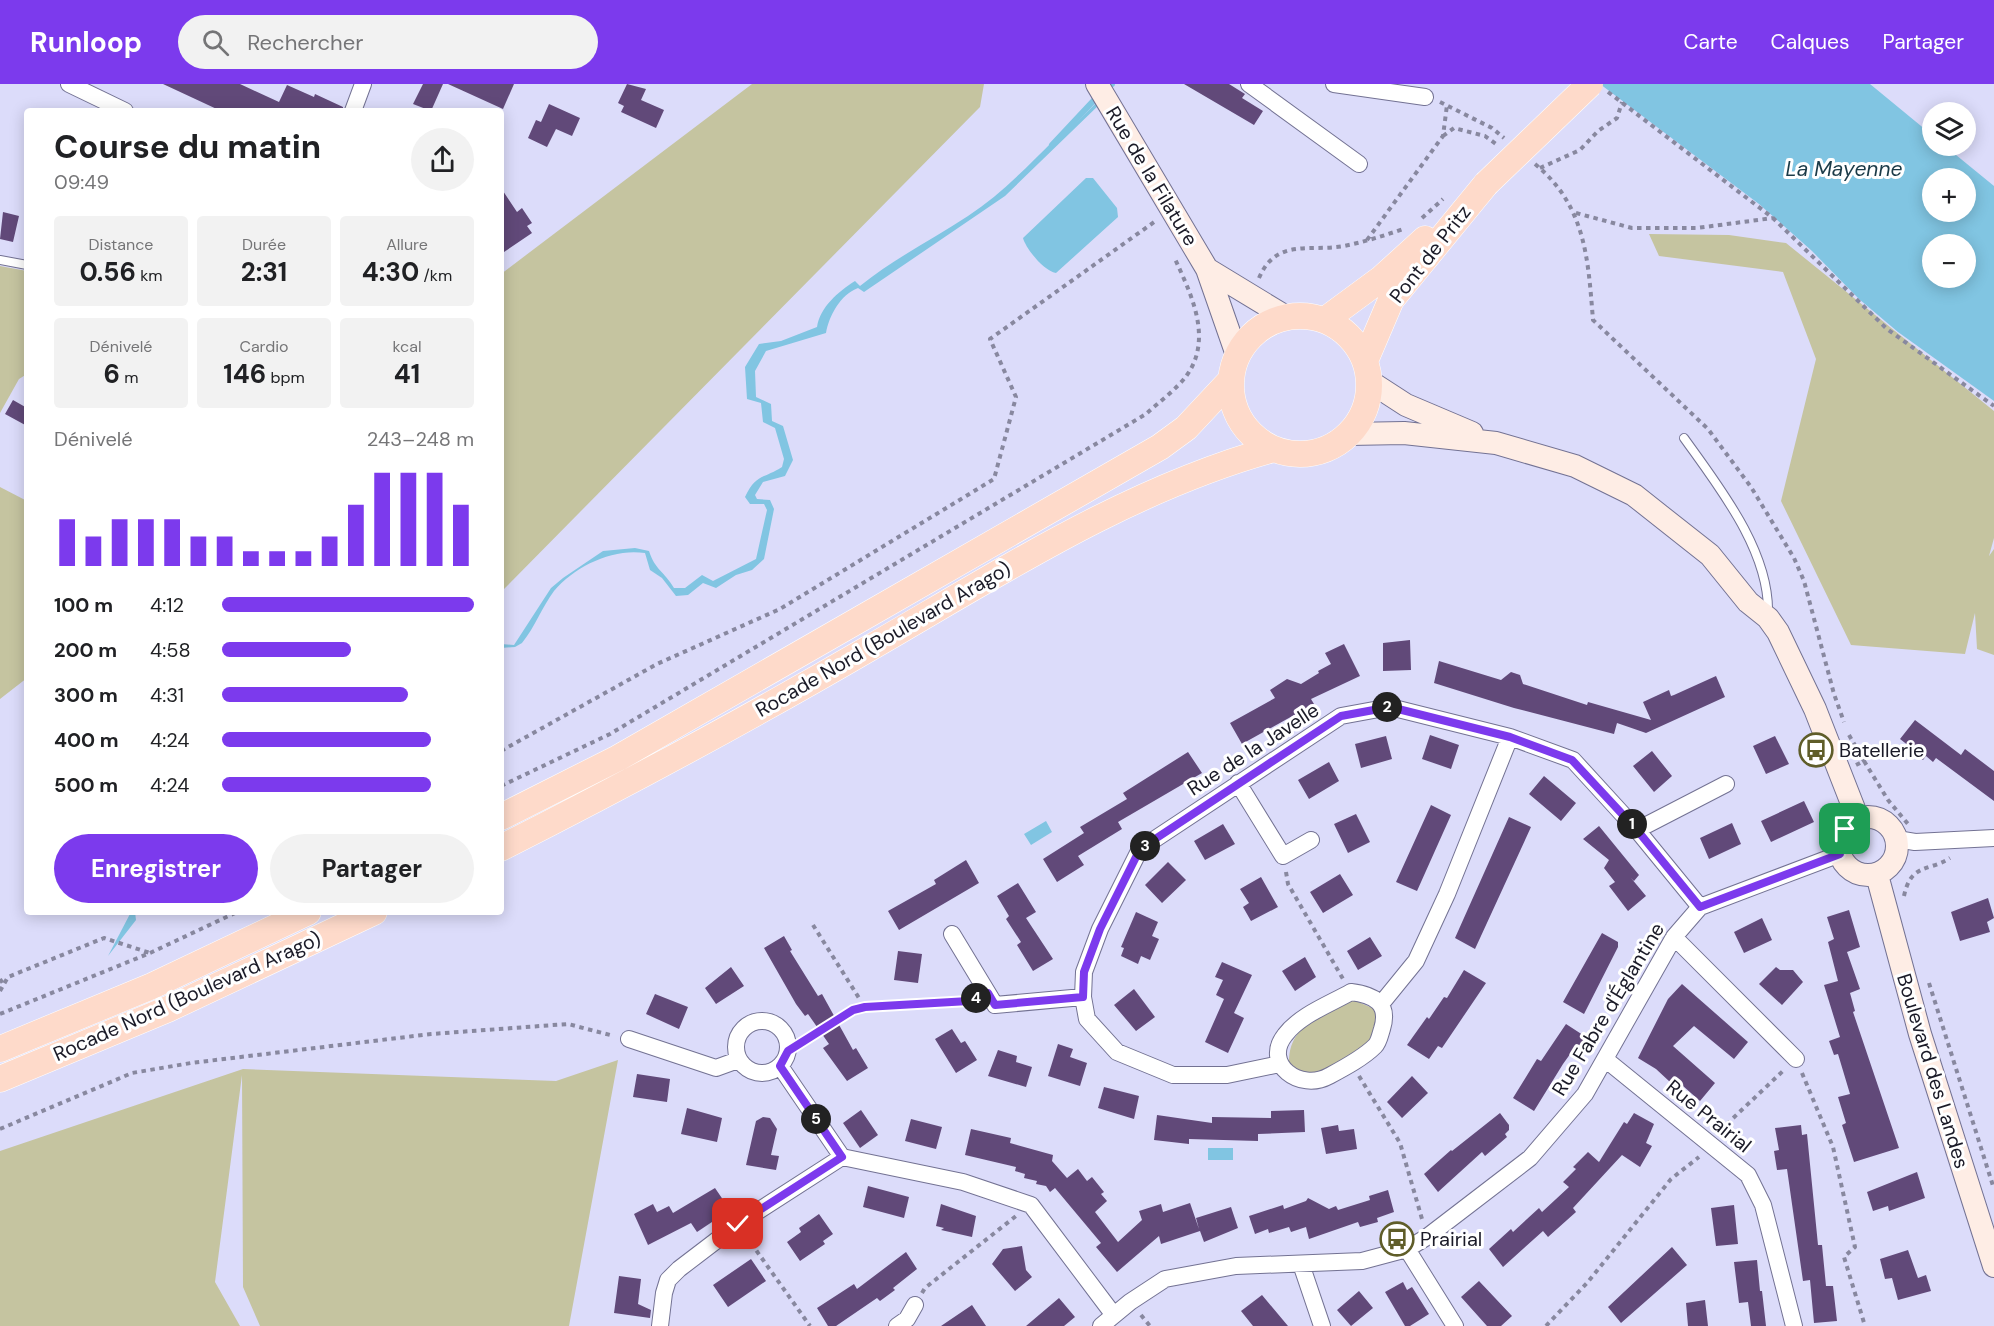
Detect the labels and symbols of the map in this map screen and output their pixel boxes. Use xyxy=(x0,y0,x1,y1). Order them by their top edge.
street label: Rue de la Filature xyxy=(1100,102,1204,250)
water label: La Mayenne xyxy=(1786,155,1902,183)
street label: Pont de Pritz xyxy=(1384,200,1476,308)
street label: Rocade Nord (Boulevard Arago) xyxy=(751,555,1015,723)
pin: 2 xyxy=(1372,692,1402,722)
street label: Rue de la Javelle xyxy=(1182,697,1324,801)
bus stop icon: Batellerie xyxy=(1798,732,1834,768)
place label: Batellerie xyxy=(1839,737,1924,763)
pin xyxy=(1819,803,1870,854)
pin: 1 xyxy=(1617,809,1647,839)
pin: 3 xyxy=(1130,831,1160,861)
street label: Rue Fabre d'Églantine xyxy=(1546,918,1670,1100)
street label: Rocade Nord (Boulevard Arago) xyxy=(49,925,325,1067)
street label: Boulevard des Landes xyxy=(1891,970,1975,1172)
pin: 4 xyxy=(961,983,991,1013)
street label: Rue Prairial xyxy=(1661,1074,1757,1158)
pin: 5 xyxy=(801,1104,831,1134)
pin xyxy=(712,1198,763,1249)
bus stop icon: Prairial xyxy=(1379,1221,1415,1257)
place label: Prairial xyxy=(1420,1226,1482,1252)

